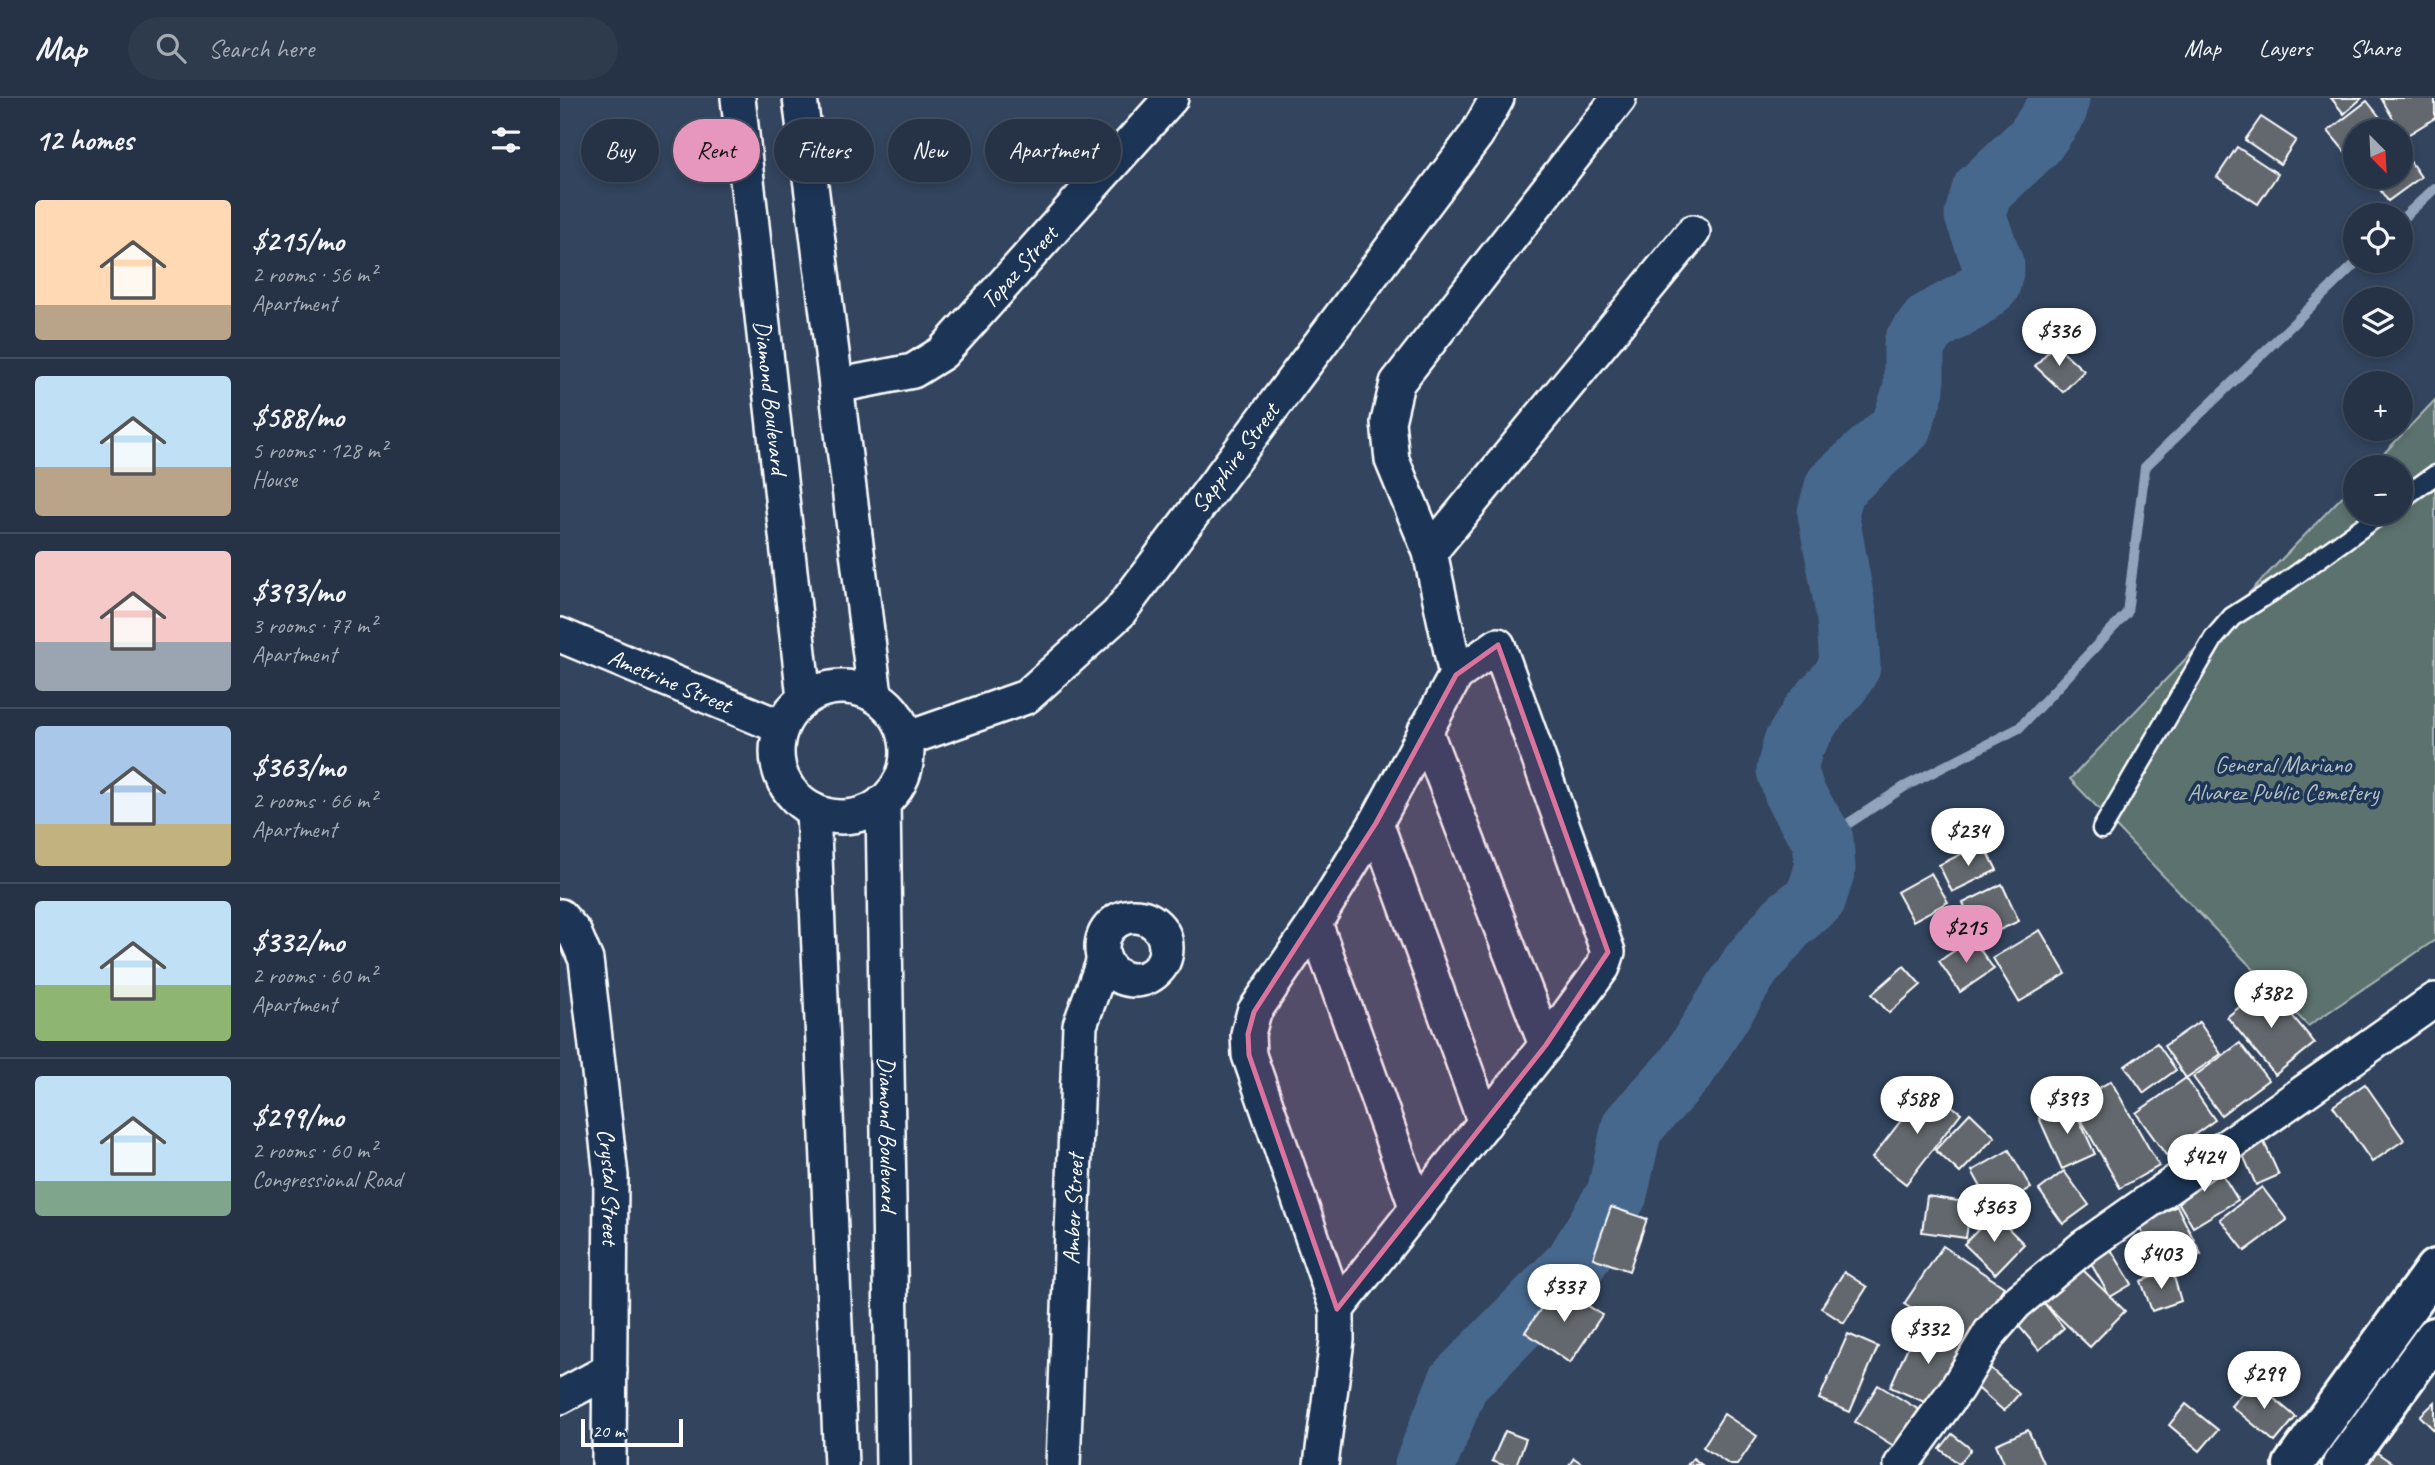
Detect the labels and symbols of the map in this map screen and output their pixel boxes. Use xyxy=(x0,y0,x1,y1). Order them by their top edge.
north arrow xyxy=(2343,119,2413,189)
street label: Topaz Street xyxy=(974,218,1065,315)
pin: $336 xyxy=(2018,308,2100,368)
street label: Diamond Boulevard xyxy=(748,319,795,479)
street label: Sapphire Street xyxy=(1184,395,1287,519)
street label: Ametrine Street xyxy=(604,642,738,720)
park label: General Mariano Alvarez Public Cemetery xyxy=(2187,749,2380,807)
pin: $234 xyxy=(1927,808,2009,868)
pin: $215 xyxy=(1925,906,2007,965)
pin: $382 xyxy=(2230,970,2312,1030)
street label: Diamond Boulevard xyxy=(872,1056,904,1215)
pin: $588 xyxy=(1876,1076,1958,1136)
pin: $393 xyxy=(2026,1076,2108,1136)
street label: Crystal Street xyxy=(591,1127,626,1247)
pin: $424 xyxy=(2163,1134,2245,1194)
street label: Amber Street xyxy=(1056,1150,1090,1265)
pin: $363 xyxy=(1953,1184,2035,1244)
pin: $403 xyxy=(2120,1232,2202,1291)
pin: $337 xyxy=(1523,1264,1605,1324)
pin: $332 xyxy=(1887,1306,1969,1366)
pin: $299 xyxy=(2223,1352,2305,1411)
scale bar xyxy=(581,1416,682,1448)

